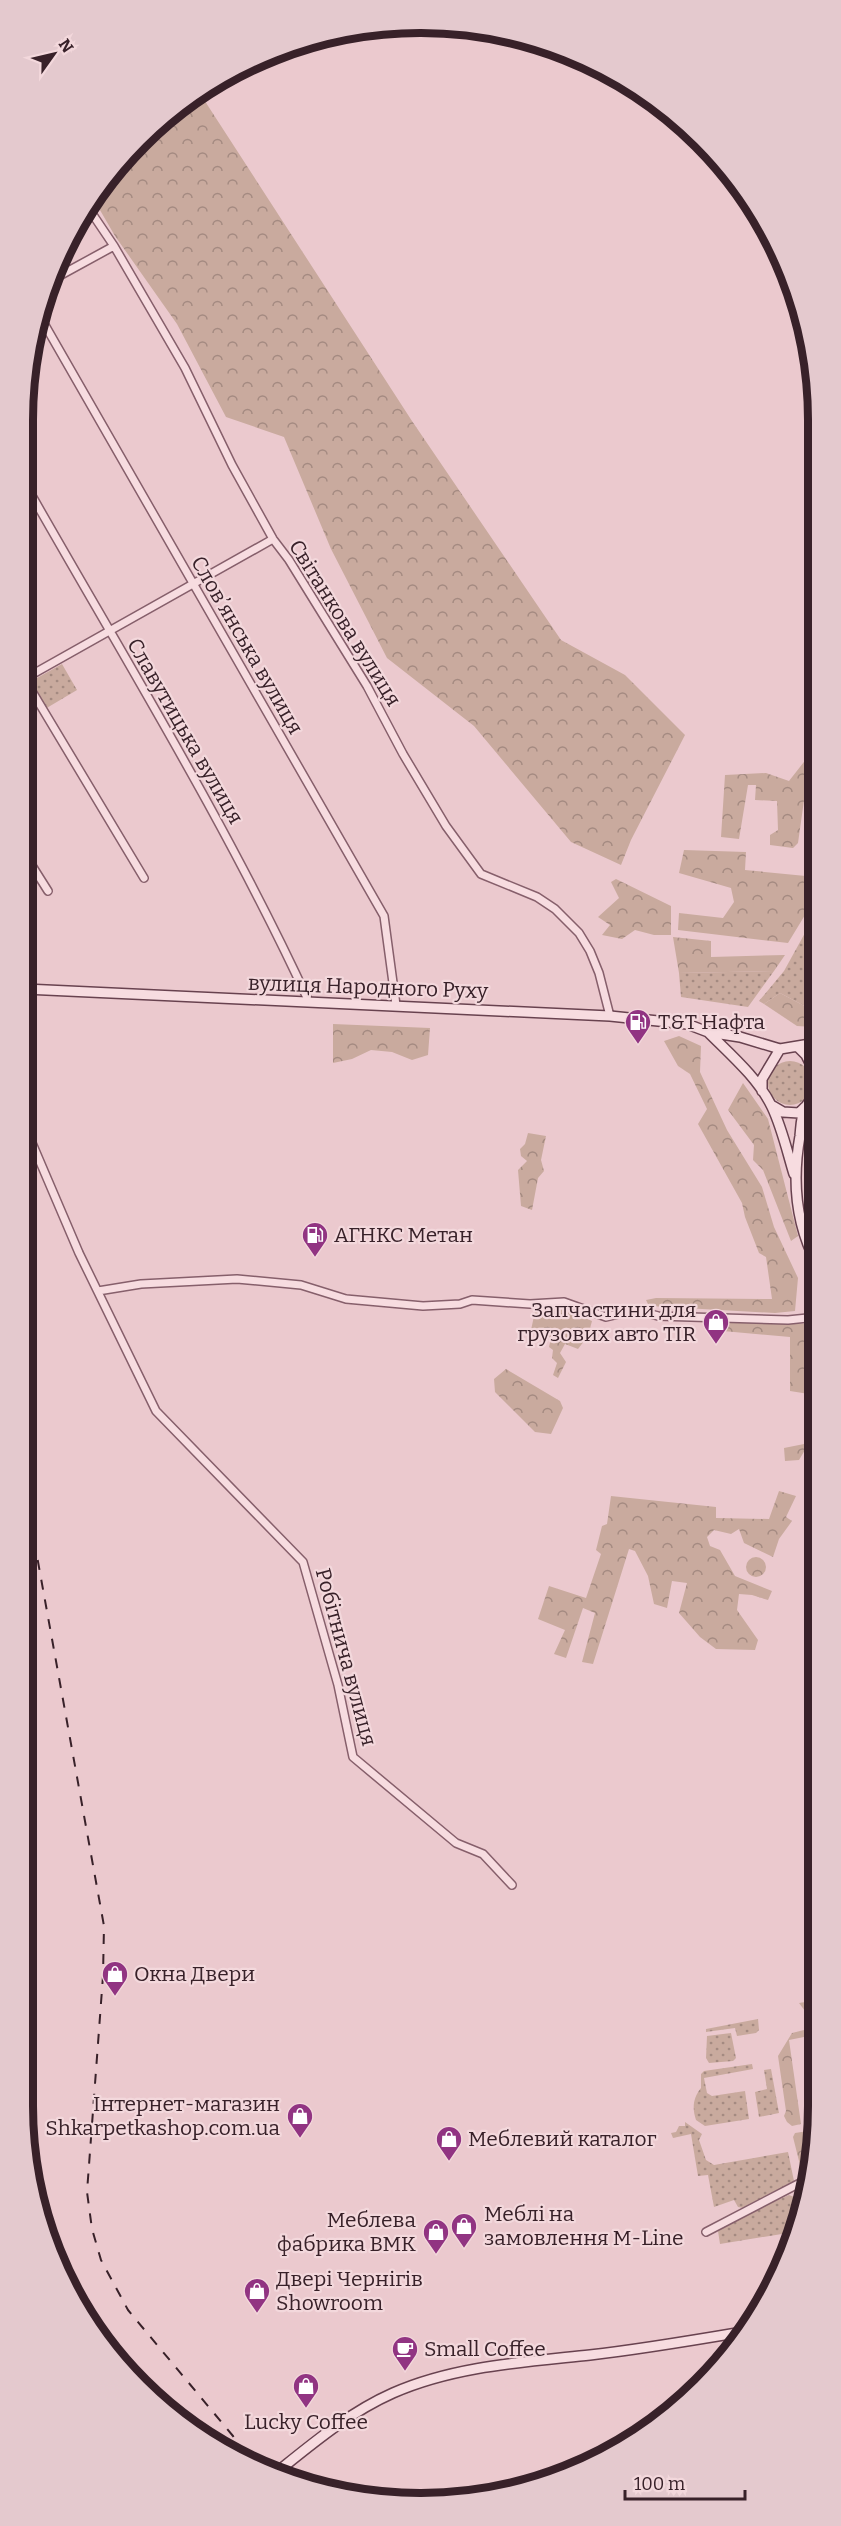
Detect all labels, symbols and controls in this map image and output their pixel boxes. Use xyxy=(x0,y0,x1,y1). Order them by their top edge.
north arrow xyxy=(24,24,84,84)
text: N xyxy=(55,35,77,56)
street label: Світанкова вулиця xyxy=(283,535,407,711)
street label: Словʼянська вулиця xyxy=(185,551,309,739)
street label: Славутицька вулиця xyxy=(121,634,249,828)
street label: вулиця Народного Руху xyxy=(247,970,489,1004)
fuel station icon: Т&Т Нафта xyxy=(623,1007,653,1045)
place label: Т&Т Нафта xyxy=(658,1009,766,1035)
fuel station icon: АГНКС Метан xyxy=(300,1220,330,1258)
place label: АГНКС Метан xyxy=(334,1222,473,1248)
place label: Запчастини для грузових авто TIR xyxy=(517,1297,696,1347)
shop icon: Запчастини для грузових авто TIR xyxy=(701,1307,731,1345)
street label: Робітнича вулиця xyxy=(310,1565,382,1749)
shop icon: Окна Двери xyxy=(100,1959,130,1997)
place label: Окна Двери xyxy=(134,1961,255,1987)
place label: Інтернет-магазин Shkarpetkashop.com.ua xyxy=(45,2091,281,2141)
shop icon: Інтернет-магазин Shkarpetkashop.com.ua xyxy=(285,2101,315,2139)
shop icon: Меблевий каталог xyxy=(434,2124,464,2162)
place label: Меблевий каталог xyxy=(468,2126,656,2152)
place label: Меблі на замовлення M-Line xyxy=(484,2201,684,2251)
place label: Меблева фабрика ВМК xyxy=(277,2207,416,2257)
shop icon: Меблі на замовлення M-Line xyxy=(449,2211,479,2249)
shop icon: Меблева фабрика ВМК xyxy=(421,2217,451,2255)
place label: Двері Чернігів Showroom xyxy=(276,2266,423,2316)
shop icon: Двері Чернігів Showroom xyxy=(242,2276,272,2314)
cafe icon: Small Coffee xyxy=(390,2334,420,2372)
place label: Small Coffee xyxy=(424,2336,546,2362)
shop icon: Lucky Coffee xyxy=(291,2371,321,2409)
place label: Lucky Coffee xyxy=(244,2409,368,2435)
scale bar xyxy=(625,2463,745,2501)
text: 100 m xyxy=(634,2473,685,2495)

